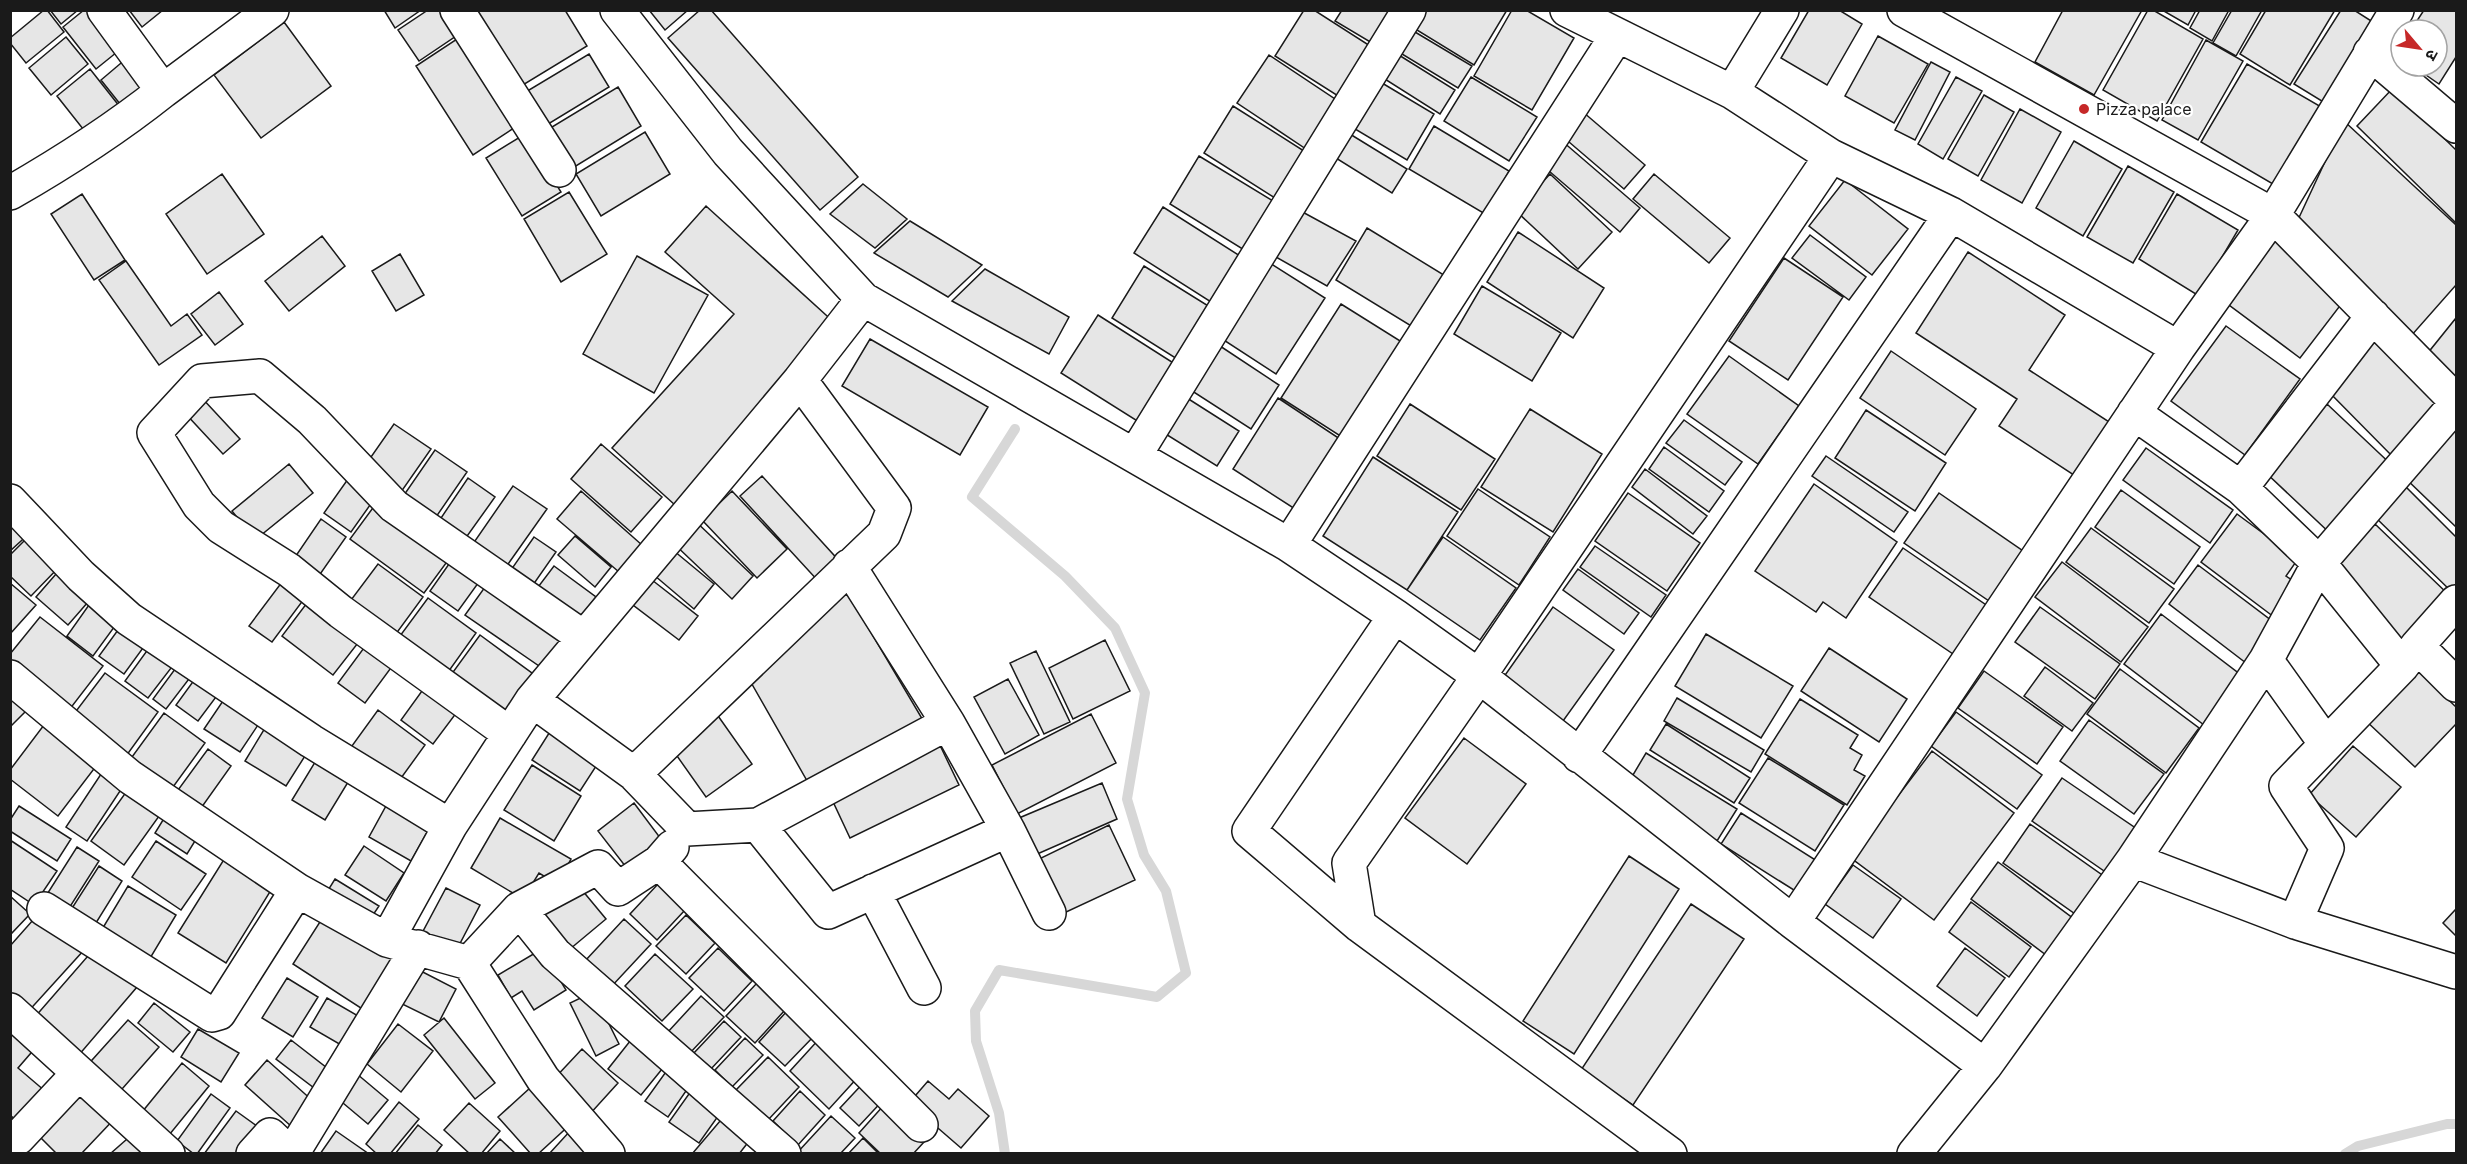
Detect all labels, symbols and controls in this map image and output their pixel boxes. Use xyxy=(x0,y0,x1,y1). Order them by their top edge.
north arrow xyxy=(2389,18,2449,78)
text: उ xyxy=(2421,46,2443,65)
place label: Pizza palace xyxy=(2096,99,2192,119)
marker: Pizza palace xyxy=(2077,102,2091,116)

